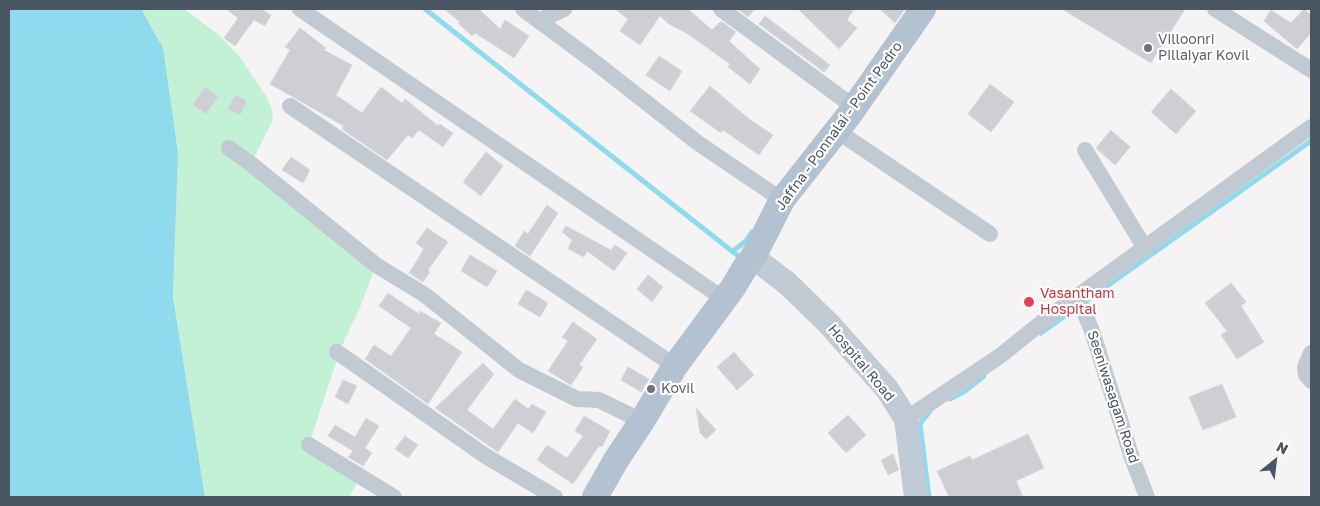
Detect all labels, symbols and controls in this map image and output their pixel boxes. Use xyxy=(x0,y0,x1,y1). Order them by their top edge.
place label: Villoonri Pillaiyar Kovil xyxy=(1158,32,1249,64)
street label: Jaffna - Ponnalai - Point Pedro xyxy=(772,38,906,214)
marker: Villoonri Pillaiyar Kovil xyxy=(1142,42,1154,54)
place label: Vasantham Hospital xyxy=(1040,286,1115,318)
marker: Vasantham Hospital xyxy=(1022,295,1036,309)
street label: Hospital Road xyxy=(824,321,898,405)
street label: Seeniwasagam Road xyxy=(1084,329,1142,465)
place label: Kovil xyxy=(661,381,695,397)
marker: Kovil xyxy=(645,383,657,395)
north arrow xyxy=(1250,436,1300,486)
text: N xyxy=(1274,437,1291,457)

